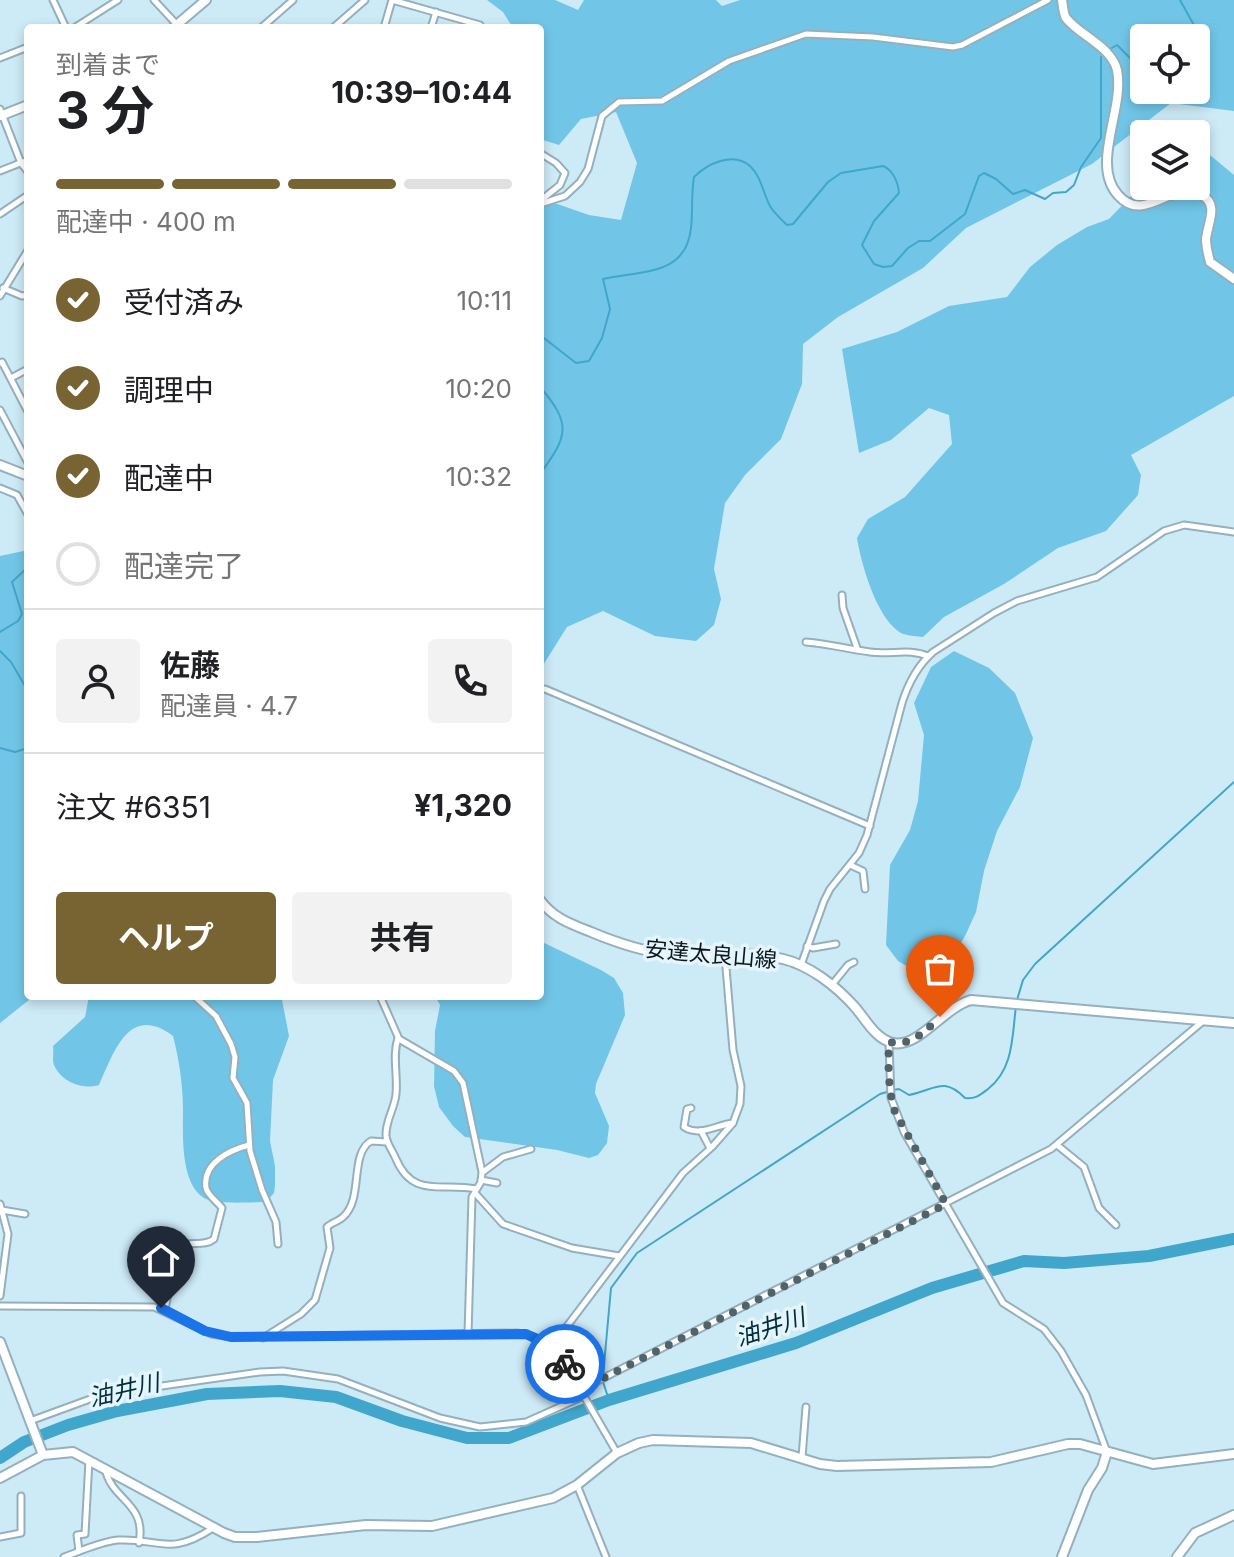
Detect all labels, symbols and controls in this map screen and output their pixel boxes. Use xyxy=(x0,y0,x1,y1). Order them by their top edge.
map controls xyxy=(1130,24,1210,200)
button: locate xyxy=(1130,24,1210,104)
text: 到着まで xyxy=(56,49,160,80)
text: 10:39–10:44 xyxy=(331,74,512,110)
text: 3 分 xyxy=(56,79,154,142)
button: layers xyxy=(1130,120,1210,200)
text: 配達中 · 400 m xyxy=(56,206,236,237)
icon: check xyxy=(56,278,100,322)
text: 受付済み xyxy=(124,284,244,320)
text: 10:11 xyxy=(456,285,512,316)
icon: check xyxy=(56,366,100,410)
text: 調理中 xyxy=(124,372,214,408)
text: 10:20 xyxy=(445,373,512,404)
icon: check xyxy=(56,454,100,498)
text: 配達中 xyxy=(124,460,214,496)
text: 10:32 xyxy=(446,461,512,492)
text: 配達完了 xyxy=(124,548,244,584)
button: person xyxy=(56,639,140,723)
button: phone xyxy=(428,639,512,723)
text: 佐藤 xyxy=(160,647,220,683)
text: 配達員 · 4.7 xyxy=(160,690,298,721)
text: ¥1,320 xyxy=(414,787,512,823)
text: 注文 #6351 xyxy=(56,789,211,825)
button: ヘルプ xyxy=(56,892,276,984)
button: 共有 xyxy=(292,892,512,984)
street label: 安達太良山線 xyxy=(644,935,778,973)
pin xyxy=(906,935,974,1017)
icon: bag xyxy=(918,947,962,991)
pin xyxy=(127,1226,195,1308)
icon: home xyxy=(139,1238,183,1282)
water label: 油井川 xyxy=(731,1301,812,1352)
courier xyxy=(525,1324,605,1404)
icon: bike xyxy=(543,1342,587,1386)
water label: 油井川 xyxy=(86,1367,165,1412)

